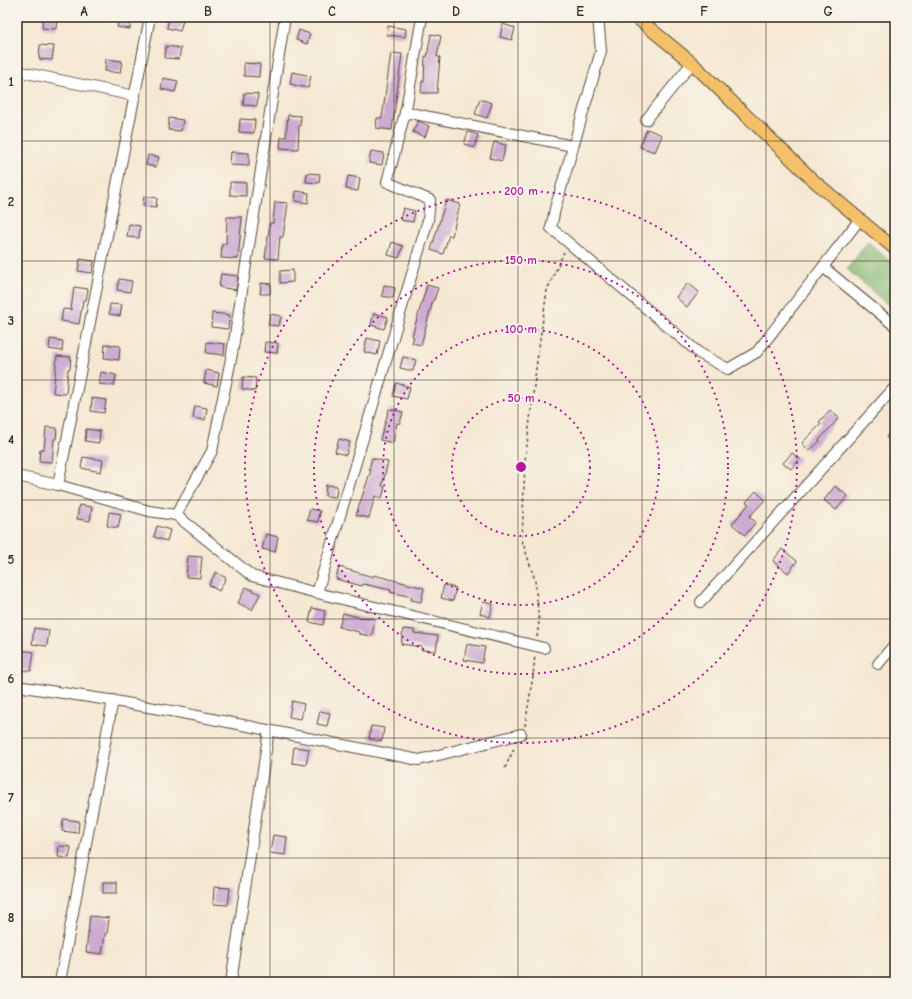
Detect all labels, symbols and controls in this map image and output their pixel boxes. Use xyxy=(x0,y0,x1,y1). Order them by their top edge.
text: A xyxy=(80,4,88,19)
text: B xyxy=(204,4,212,19)
text: C xyxy=(328,4,336,19)
text: D xyxy=(452,4,460,19)
text: E xyxy=(576,4,584,19)
text: F xyxy=(700,4,708,19)
text: G xyxy=(823,4,833,19)
text: 1 xyxy=(8,74,14,89)
text: 200 m xyxy=(504,184,538,198)
text: 2 xyxy=(8,194,14,209)
text: 150 m xyxy=(505,253,537,267)
text: 3 xyxy=(8,313,14,328)
text: 100 m xyxy=(505,322,537,336)
text: 50 m xyxy=(507,391,535,405)
text: 4 xyxy=(8,432,14,447)
centre of rings xyxy=(514,460,528,474)
text: 5 xyxy=(8,552,15,567)
text: 6 xyxy=(8,671,15,686)
text: 7 xyxy=(8,790,14,805)
text: 8 xyxy=(8,910,14,925)

